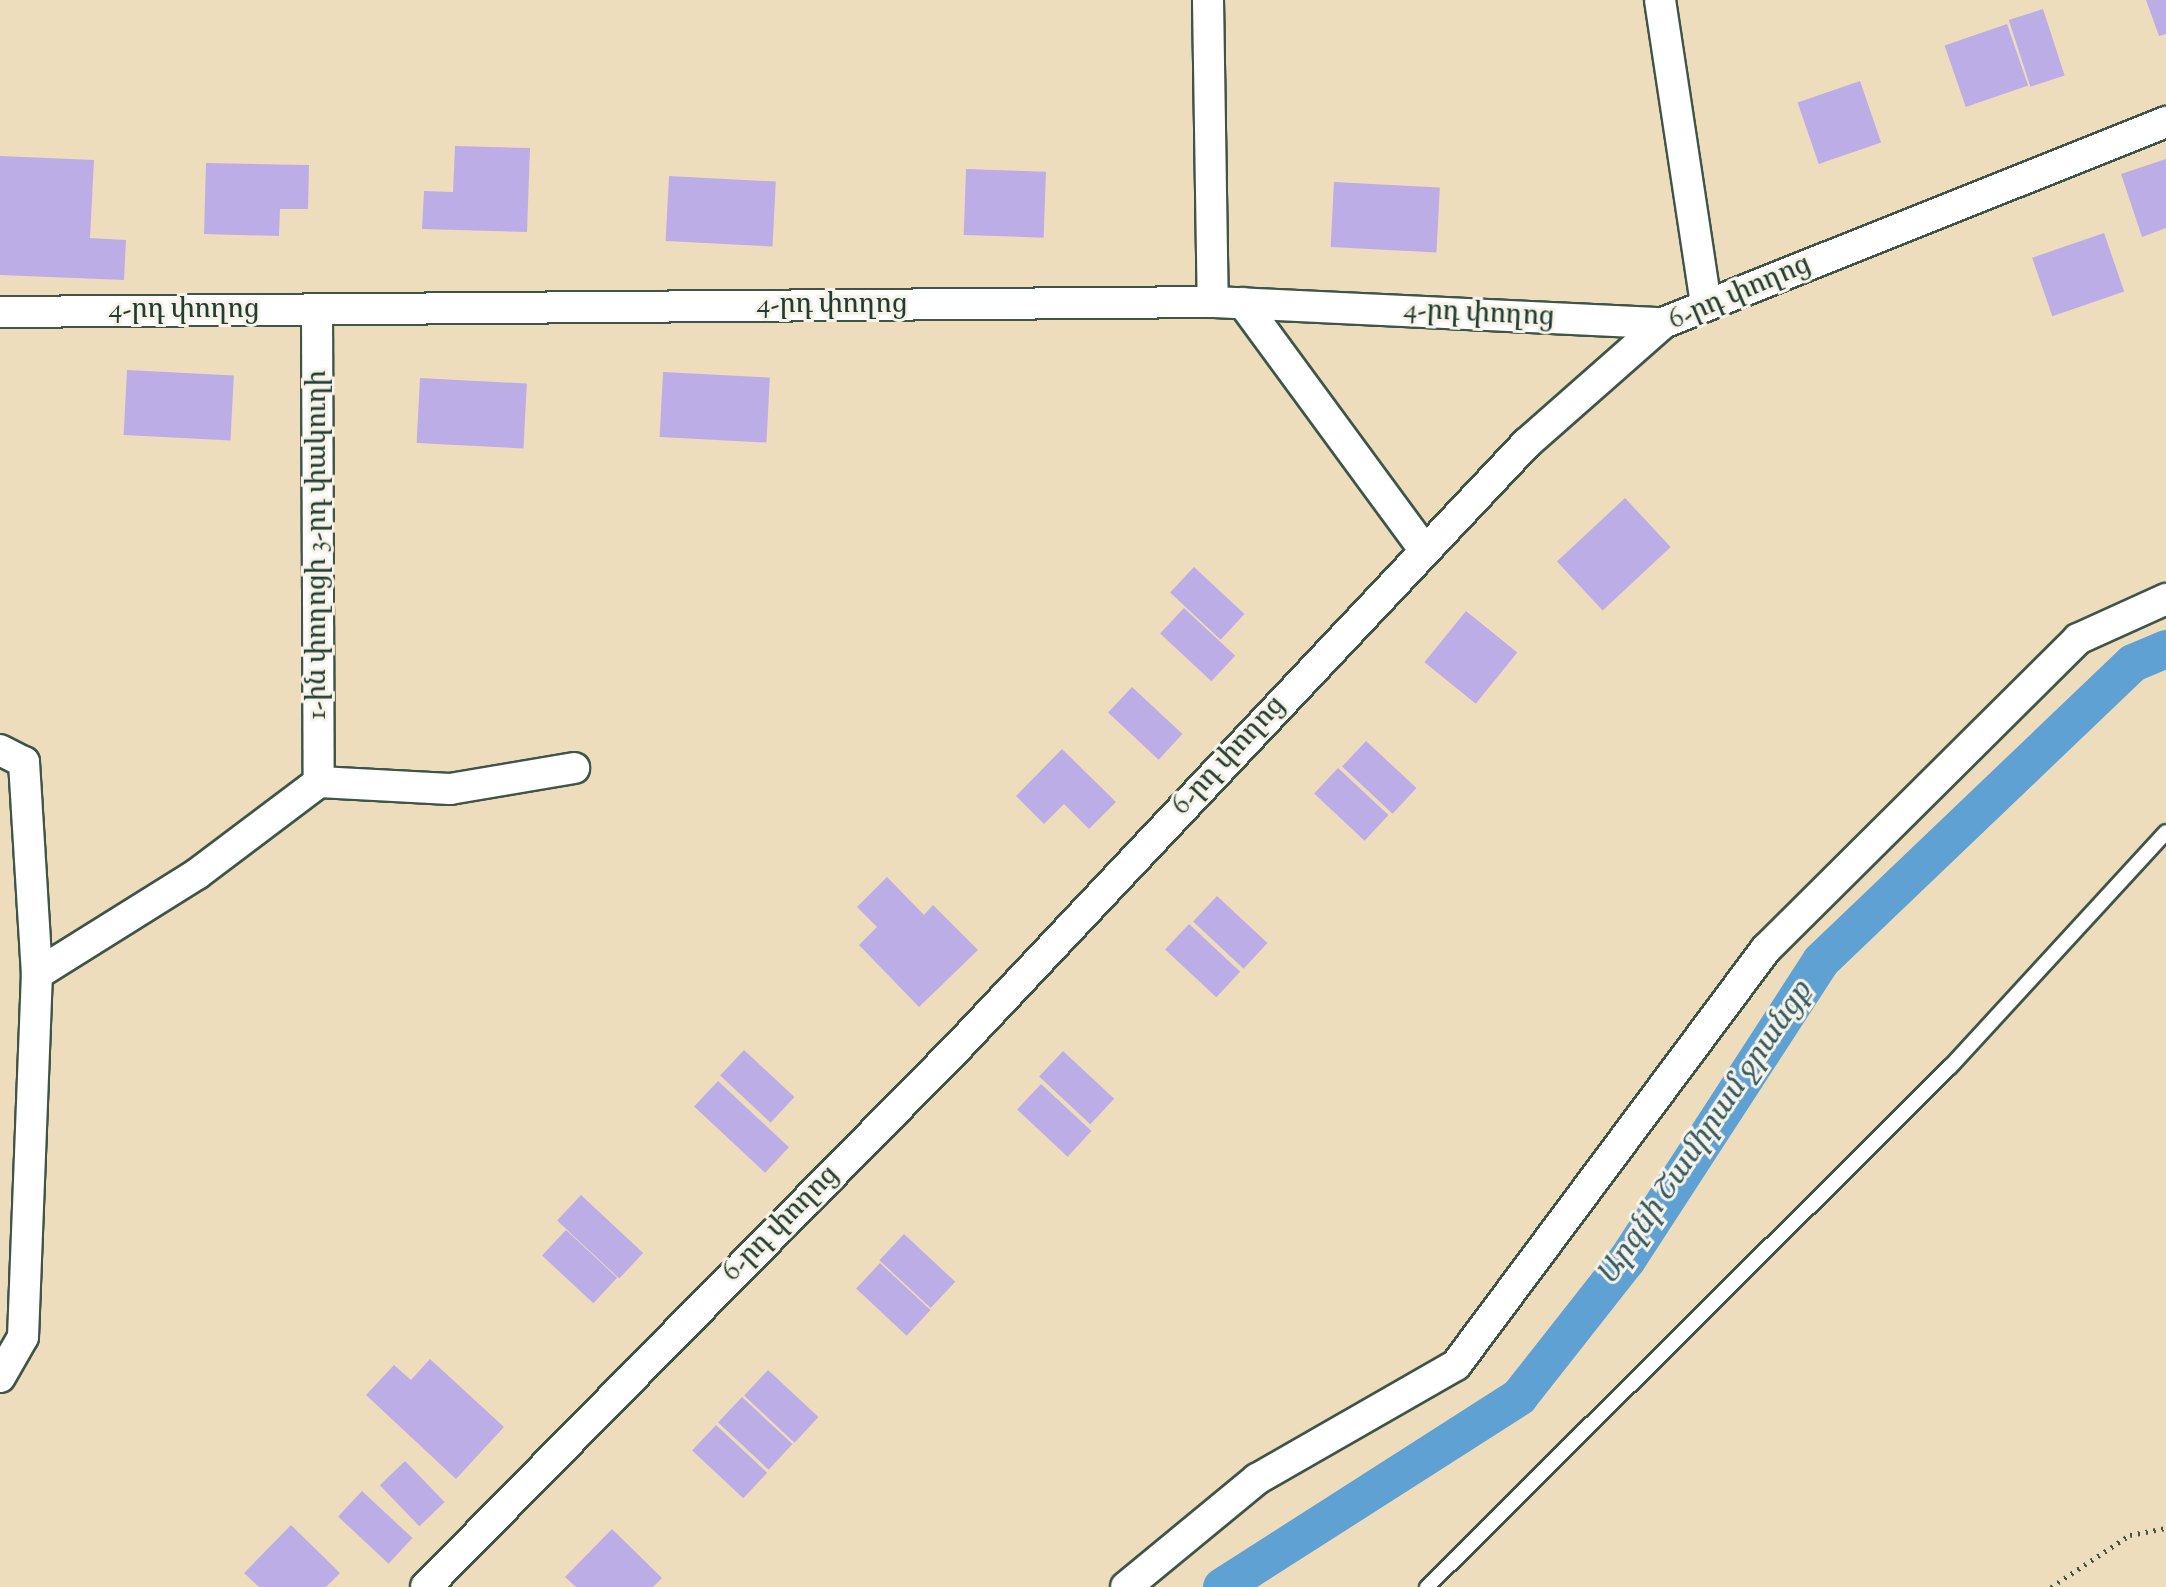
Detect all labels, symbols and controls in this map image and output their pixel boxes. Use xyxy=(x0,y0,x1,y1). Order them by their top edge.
street label: 6-րդ փողոց xyxy=(1664,248,1816,338)
street label: 4-րդ փողոց xyxy=(756,288,908,322)
street label: 4-րդ փողոց xyxy=(108,293,260,327)
street label: 4-րդ փողոց xyxy=(1403,293,1555,335)
street label: 1-ին փողոցի 3-րդ փակուղի xyxy=(301,370,335,720)
street label: 6-րդ փողոց xyxy=(1165,689,1293,823)
water label: Արզնի Շամիրամ ջրանցք xyxy=(1591,976,1821,1292)
street label: 6-րդ փողոց xyxy=(716,1159,846,1289)

